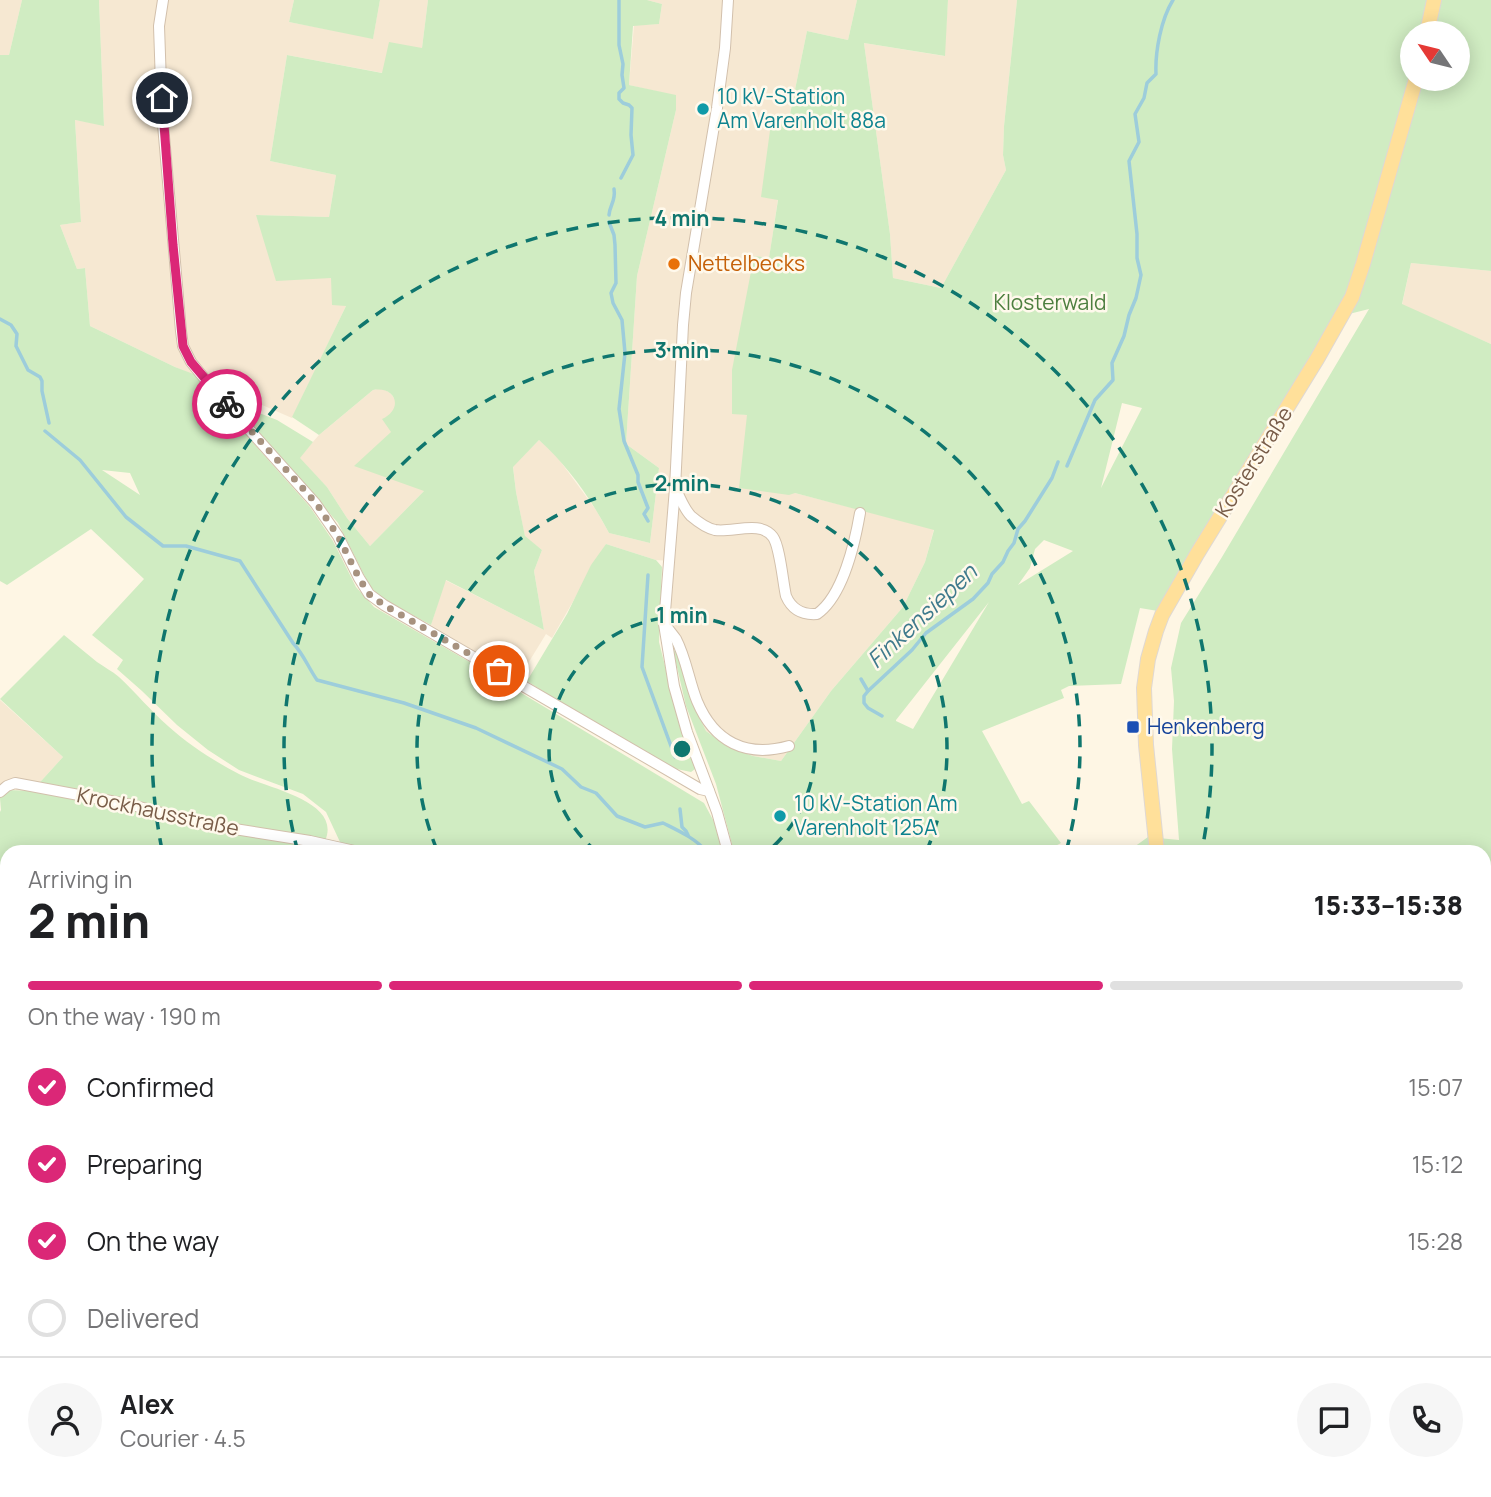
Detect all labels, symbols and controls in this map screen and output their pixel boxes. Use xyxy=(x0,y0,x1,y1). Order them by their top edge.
north arrow xyxy=(1400,21,1470,91)
map controls xyxy=(1400,21,1470,91)
pin xyxy=(132,68,192,128)
icon: home xyxy=(143,79,181,117)
place label: 10 kV-Station Am Varenholt 88a xyxy=(717,82,886,134)
marker: 10 kV-Station Am Varenholt 88a xyxy=(695,101,711,117)
text: 4 min xyxy=(655,204,709,232)
place label: Nettelbecks xyxy=(688,249,805,277)
marker: Nettelbecks xyxy=(666,256,682,272)
park label: Klosterwald xyxy=(993,288,1107,316)
text: 3 min xyxy=(655,336,709,364)
courier xyxy=(192,369,262,439)
icon: bike xyxy=(208,385,246,423)
street label: Kosterstraße xyxy=(1208,401,1298,522)
text: 2 min xyxy=(655,469,709,497)
water label: Finkensiepen xyxy=(859,555,984,675)
text: 1 min xyxy=(656,601,708,629)
pin xyxy=(469,641,529,701)
icon: bag xyxy=(480,652,518,690)
place label: Henkenberg xyxy=(1147,712,1265,740)
marker: Henkenberg xyxy=(1125,719,1141,735)
centre of rings xyxy=(670,737,694,761)
street label: Krockhausstraße xyxy=(75,780,242,842)
place label: 10 kV-Station Am Varenholt 125A xyxy=(794,789,958,841)
marker: 10 kV-Station Am Varenholt 125A xyxy=(772,808,788,824)
text: Arriving in xyxy=(28,863,133,895)
text: 15:33–15:38 xyxy=(1314,887,1463,923)
text: 2 min xyxy=(28,889,150,952)
text: On the way · 190 m xyxy=(28,1000,221,1032)
icon: check xyxy=(28,1068,66,1106)
text: Confirmed xyxy=(87,1069,214,1105)
text: 15:07 xyxy=(1408,1071,1463,1103)
icon: check xyxy=(28,1145,66,1183)
text: Preparing xyxy=(87,1146,203,1182)
text: 15:12 xyxy=(1412,1148,1463,1180)
icon: check xyxy=(28,1222,66,1260)
text: On the way xyxy=(87,1223,219,1259)
text: 15:28 xyxy=(1407,1225,1463,1257)
text: Delivered xyxy=(87,1300,199,1336)
button: person xyxy=(28,1383,102,1457)
button: chat xyxy=(1297,1383,1371,1457)
button: phone xyxy=(1389,1383,1463,1457)
text: Alex xyxy=(120,1386,174,1422)
text: Courier · 4.5 xyxy=(120,1422,246,1454)

